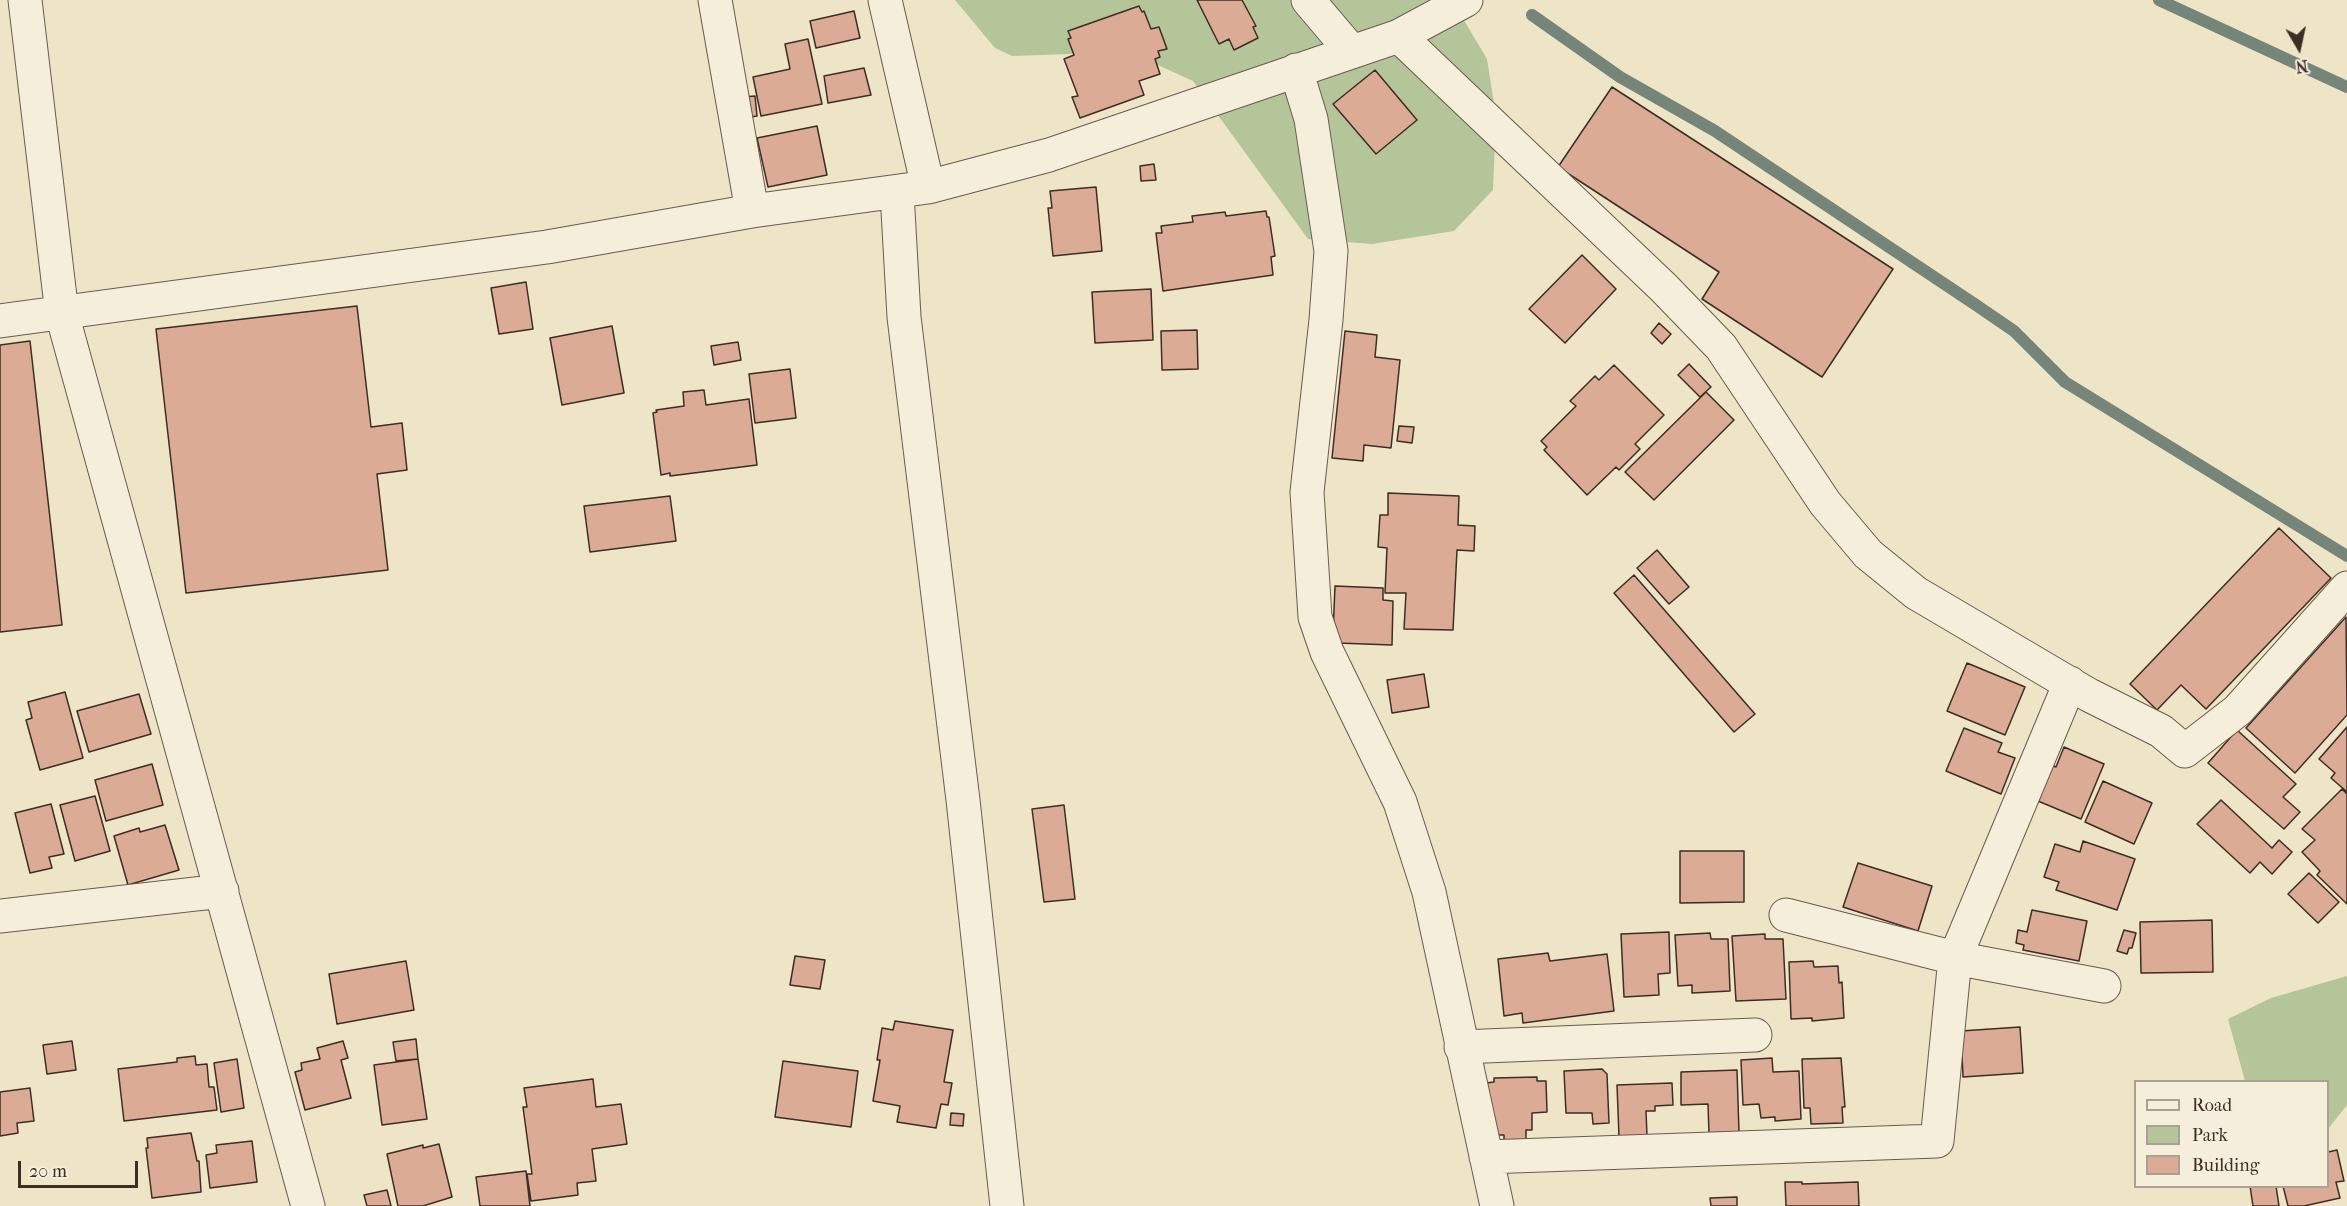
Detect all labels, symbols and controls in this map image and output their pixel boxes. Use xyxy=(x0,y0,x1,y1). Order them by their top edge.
north arrow xyxy=(2269,18,2329,78)
text: N xyxy=(2294,56,2309,77)
legend xyxy=(2134,1080,2329,1188)
text: Road xyxy=(2192,1095,2232,1116)
text: Park xyxy=(2192,1125,2228,1146)
scale bar xyxy=(21,1149,141,1187)
text: Building xyxy=(2192,1155,2259,1176)
text: 20 m xyxy=(29,1161,67,1182)

